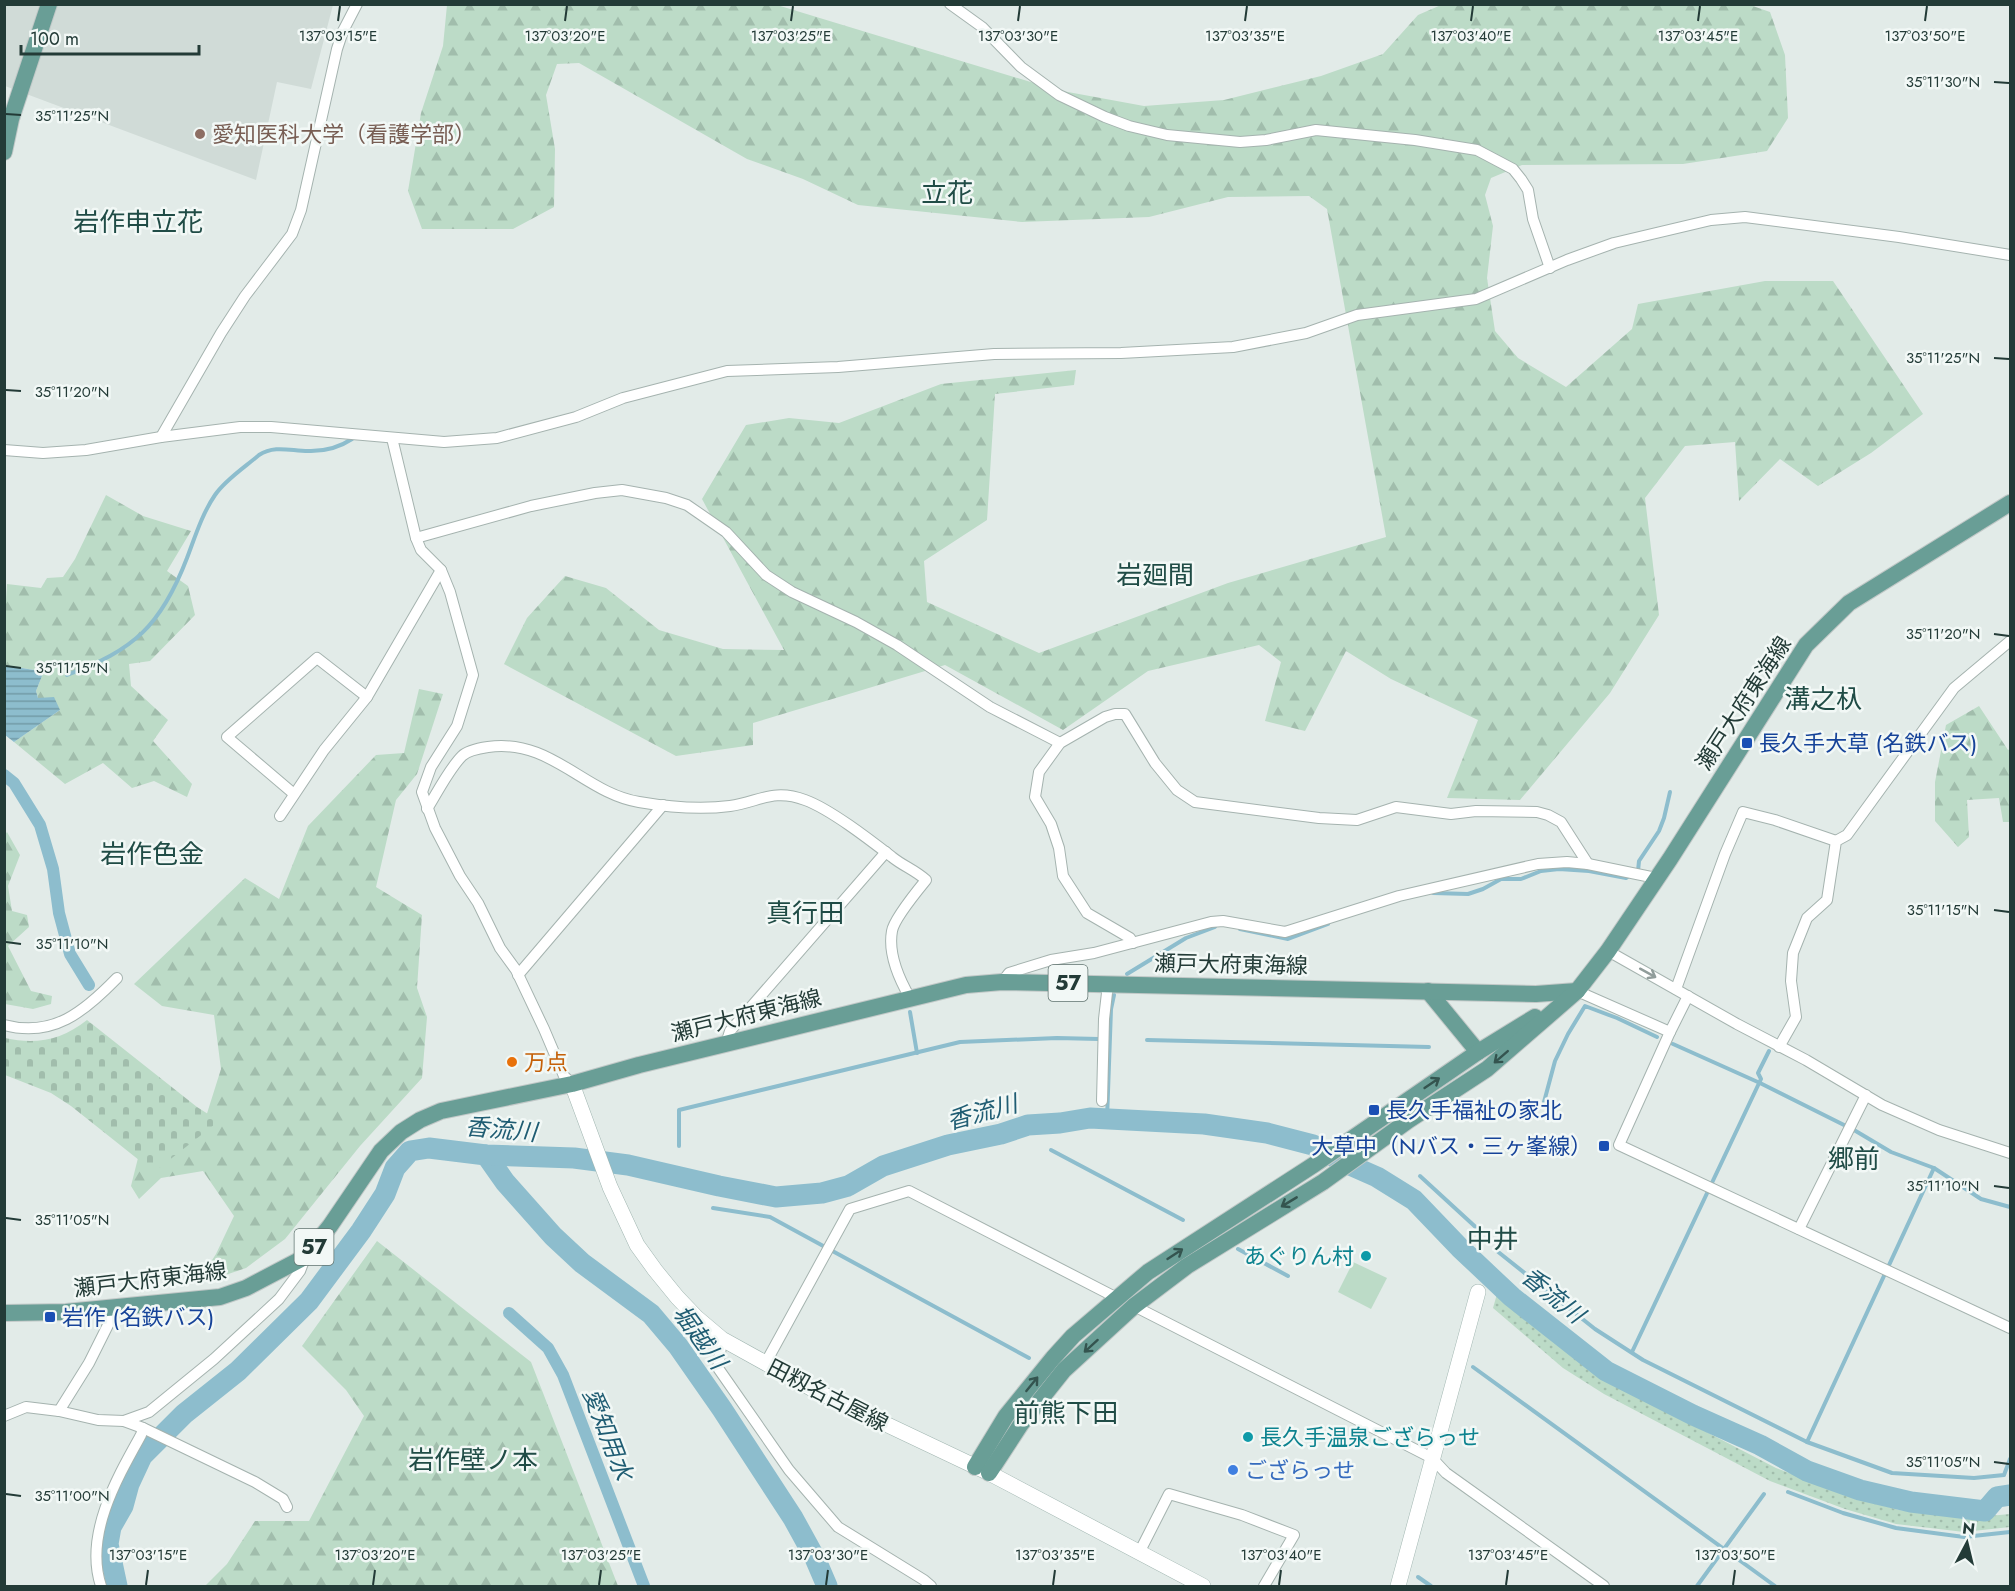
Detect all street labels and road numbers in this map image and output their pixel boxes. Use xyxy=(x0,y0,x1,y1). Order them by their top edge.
street label: 瀬戸大府東海線 xyxy=(1688,630,1798,776)
street label: 瀬戸大府東海線 xyxy=(1154,947,1308,981)
road number: 57 xyxy=(1048,965,1088,1001)
street label: 瀬戸大府東海線 xyxy=(667,981,825,1049)
road number: 57 xyxy=(294,1229,334,1265)
street label: 瀬戸大府東海線 xyxy=(72,1254,228,1304)
street label: 田籾名古屋線 xyxy=(762,1351,894,1439)

